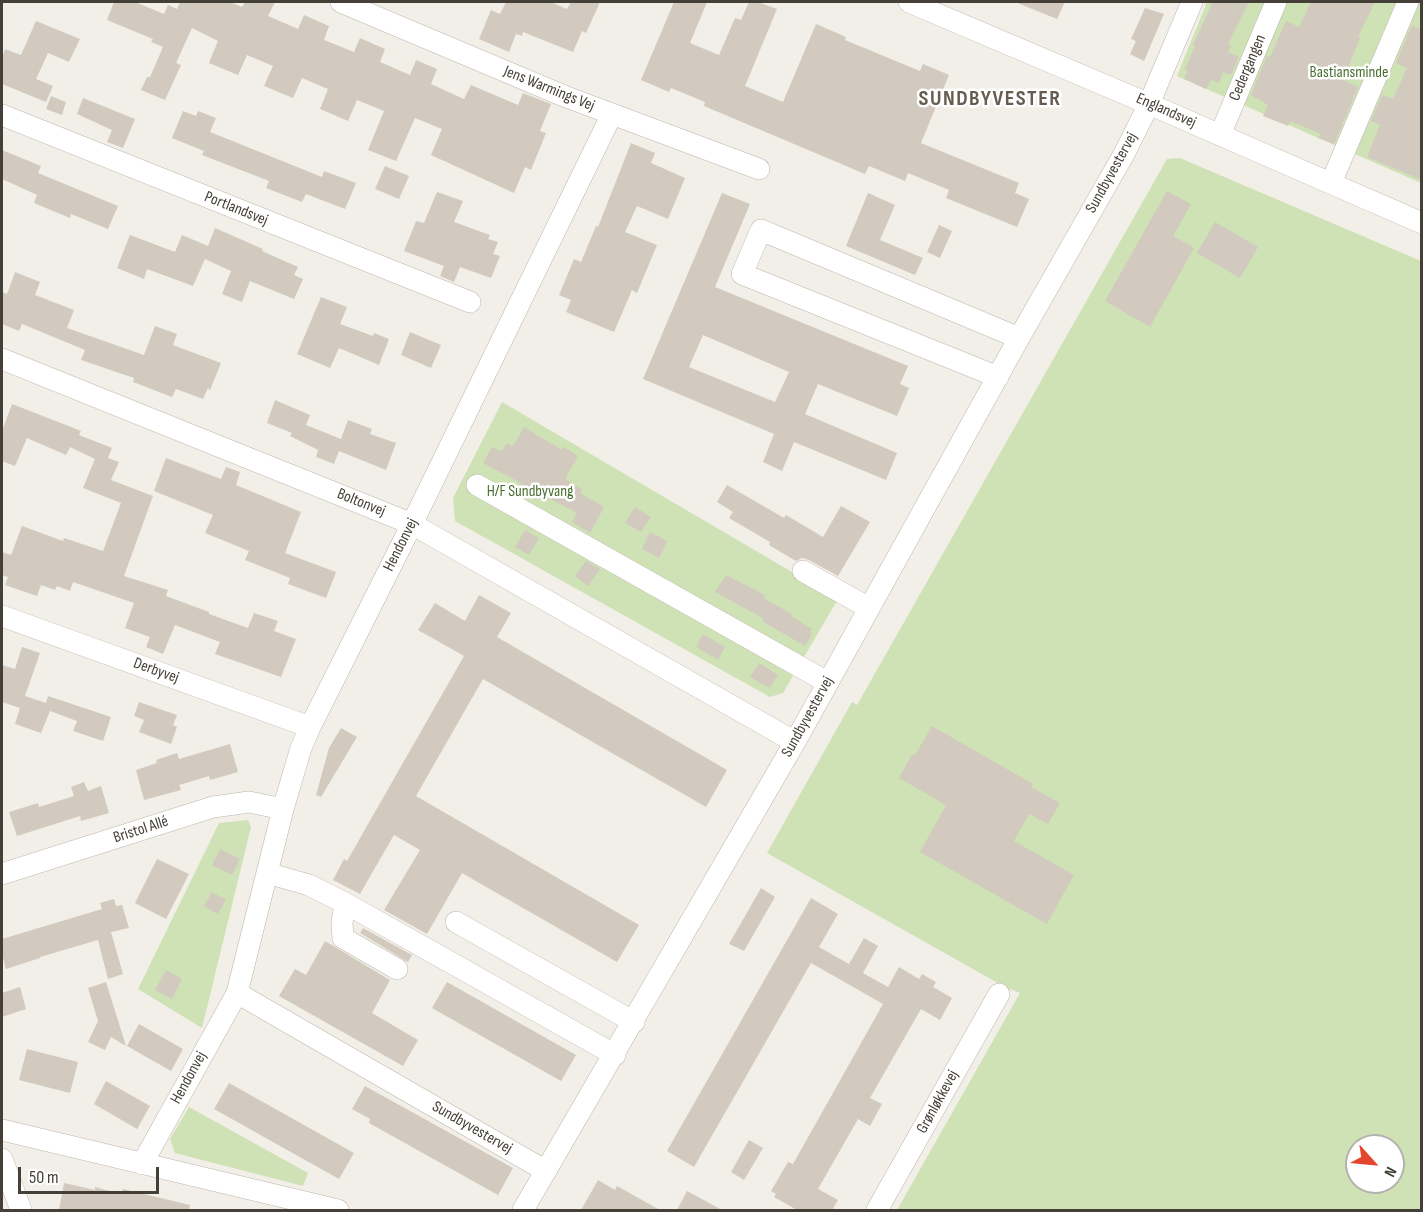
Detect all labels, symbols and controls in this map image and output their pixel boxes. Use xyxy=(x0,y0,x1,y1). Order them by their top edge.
street label: Cedergangen xyxy=(1225,32,1271,104)
street label: Jens Warmings Vej xyxy=(501,62,597,116)
park label: Bastiansminde xyxy=(1310,63,1388,83)
district label: SUNDBYVESTER xyxy=(919,86,1061,112)
street label: Englandsvej xyxy=(1133,89,1199,133)
street label: Sundbyvestervej xyxy=(1082,129,1142,217)
street label: Portlandsvej xyxy=(201,188,271,230)
park label: H/F Sundbyvang xyxy=(487,482,573,502)
street label: Boltonvej xyxy=(334,485,388,521)
street label: Hendonvej xyxy=(380,515,422,575)
street label: Derbyvej xyxy=(131,654,181,688)
street label: Sundbyvestervej xyxy=(778,673,838,761)
street label: Bristol Allé xyxy=(111,812,171,848)
street label: Hendonvej xyxy=(167,1048,211,1108)
street label: Grønløkkevej xyxy=(913,1067,963,1137)
street label: Sundbyvestervej xyxy=(429,1097,515,1159)
north arrow xyxy=(1345,1134,1405,1194)
scale bar xyxy=(21,1155,162,1193)
text: N xyxy=(1379,1163,1400,1180)
text: 50 m xyxy=(29,1167,59,1188)

